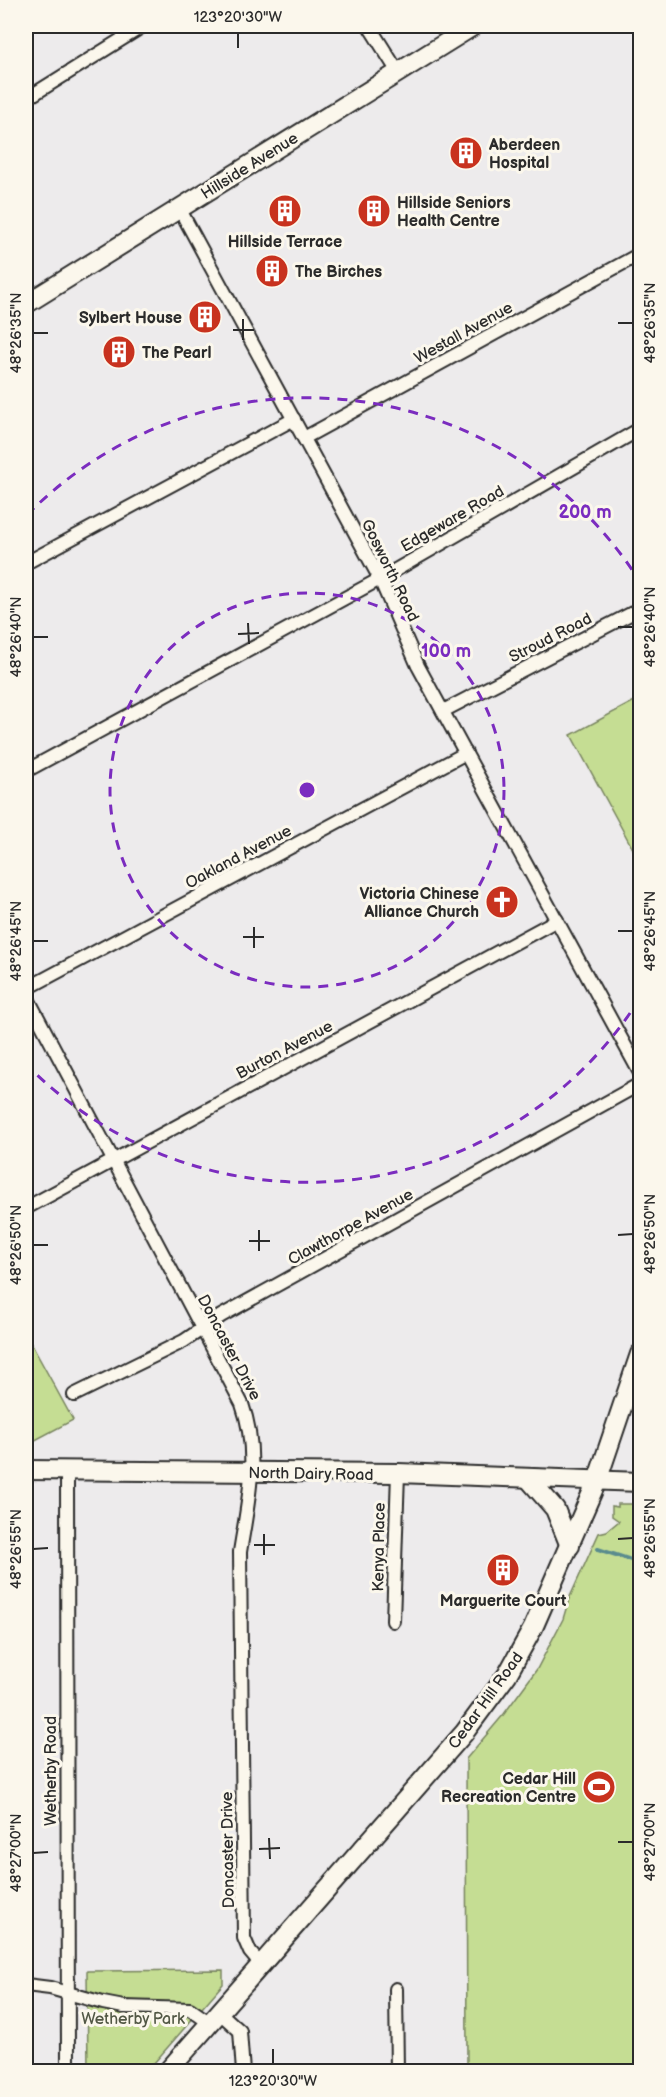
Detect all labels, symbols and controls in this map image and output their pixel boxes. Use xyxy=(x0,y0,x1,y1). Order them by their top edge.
text: 123°20'30"W xyxy=(194,8,283,27)
street label: Hillside Avenue xyxy=(198,129,302,204)
building icon: Aberdeen Hospital xyxy=(448,135,484,171)
place label: Aberdeen Hospital xyxy=(488,136,560,173)
building icon: Hillside Terrace xyxy=(267,193,303,229)
building icon: Hillside Seniors Health Centre xyxy=(356,193,392,229)
place label: Hillside Seniors Health Centre xyxy=(397,194,511,231)
place label: Hillside Terrace xyxy=(228,233,342,252)
building icon: The Birches xyxy=(254,253,290,289)
place label: The Birches xyxy=(295,263,382,282)
text: 48°26'35"N xyxy=(641,283,660,363)
text: 48°26'35"N xyxy=(7,293,26,373)
street label: Westall Avenue xyxy=(411,298,517,368)
building icon: Sylbert House xyxy=(187,299,223,335)
place label: Sylbert House xyxy=(79,309,182,328)
building icon: The Pearl xyxy=(101,334,137,370)
place label: The Pearl xyxy=(142,344,211,363)
street label: Edgeware Road xyxy=(398,482,508,557)
text: 200 m xyxy=(558,502,612,523)
street label: Gosworth Road xyxy=(357,516,423,625)
text: 48°26'40"N xyxy=(641,586,660,668)
text: 48°26'40"N xyxy=(7,596,26,678)
street label: Stroud Road xyxy=(506,609,595,667)
text: 100 m xyxy=(421,641,471,662)
centre of rings xyxy=(297,780,317,800)
street label: Oakland Avenue xyxy=(182,821,296,893)
church icon: Victoria Chinese Alliance Church xyxy=(484,884,520,920)
place label: Victoria Chinese Alliance Church xyxy=(359,885,479,922)
text: 48°26'45"N xyxy=(641,891,660,971)
text: 48°26'45"N xyxy=(7,901,26,981)
street label: Burton Avenue xyxy=(233,1017,337,1084)
street label: Clawthorpe Avenue xyxy=(285,1185,417,1270)
text: 48°26'50"N xyxy=(641,1194,660,1274)
text: 48°26'50"N xyxy=(7,1205,26,1285)
street label: Doncaster Drive xyxy=(193,1292,265,1404)
street label: North Dairy Road xyxy=(248,1464,374,1485)
text: 48°26'55"N xyxy=(641,1498,660,1578)
street label: Kenya Place xyxy=(369,1502,390,1592)
text: 48°26'55"N xyxy=(7,1509,26,1589)
building icon: Marguerite Court xyxy=(485,1552,521,1588)
place label: Marguerite Court xyxy=(440,1592,567,1611)
street label: Cedar Hill Road xyxy=(445,1649,528,1753)
street label: Wetherby Road xyxy=(42,1716,61,1826)
sports icon: Cedar Hill Recreation Centre xyxy=(581,1769,617,1805)
place label: Cedar Hill Recreation Centre xyxy=(441,1770,576,1807)
street label: Doncaster Drive xyxy=(218,1791,239,1908)
text: 48°27'00"N xyxy=(641,1803,660,1881)
text: 48°27'00"N xyxy=(7,1814,26,1892)
park label: Wetherby Park xyxy=(81,2010,185,2029)
text: 123°20'30"W xyxy=(229,2072,318,2091)

